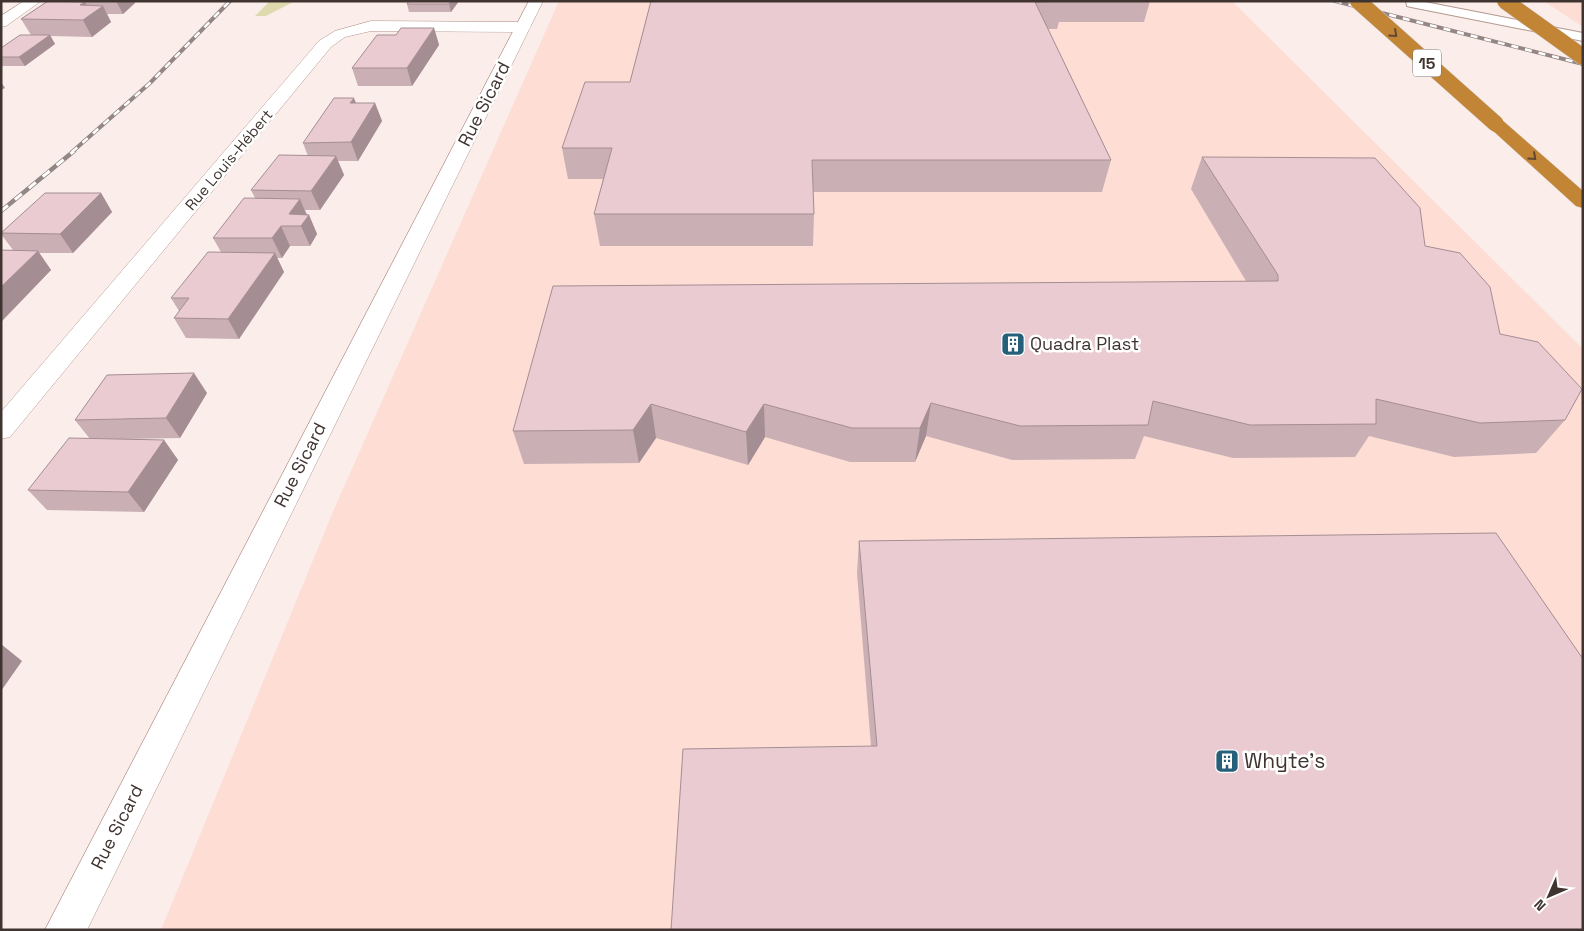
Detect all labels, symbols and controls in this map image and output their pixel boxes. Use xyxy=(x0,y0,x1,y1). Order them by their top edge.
one-way arrow xyxy=(1389,28,1398,37)
road number: 15 xyxy=(1413,49,1441,76)
street label: Rue Sicard xyxy=(452,57,515,150)
street label: Rue Louis-Hébert xyxy=(181,105,277,214)
one-way arrow xyxy=(1527,151,1536,160)
building icon: Quadra Plast xyxy=(1000,331,1026,357)
place label: Quadra Plast xyxy=(1030,332,1139,355)
street label: Rue Sicard xyxy=(268,418,331,511)
place label: Whyte's xyxy=(1244,747,1325,774)
building icon: Whyte's xyxy=(1214,748,1240,774)
street label: Rue Sicard xyxy=(85,780,148,873)
north arrow xyxy=(1524,871,1574,921)
text: N xyxy=(1530,896,1549,915)

